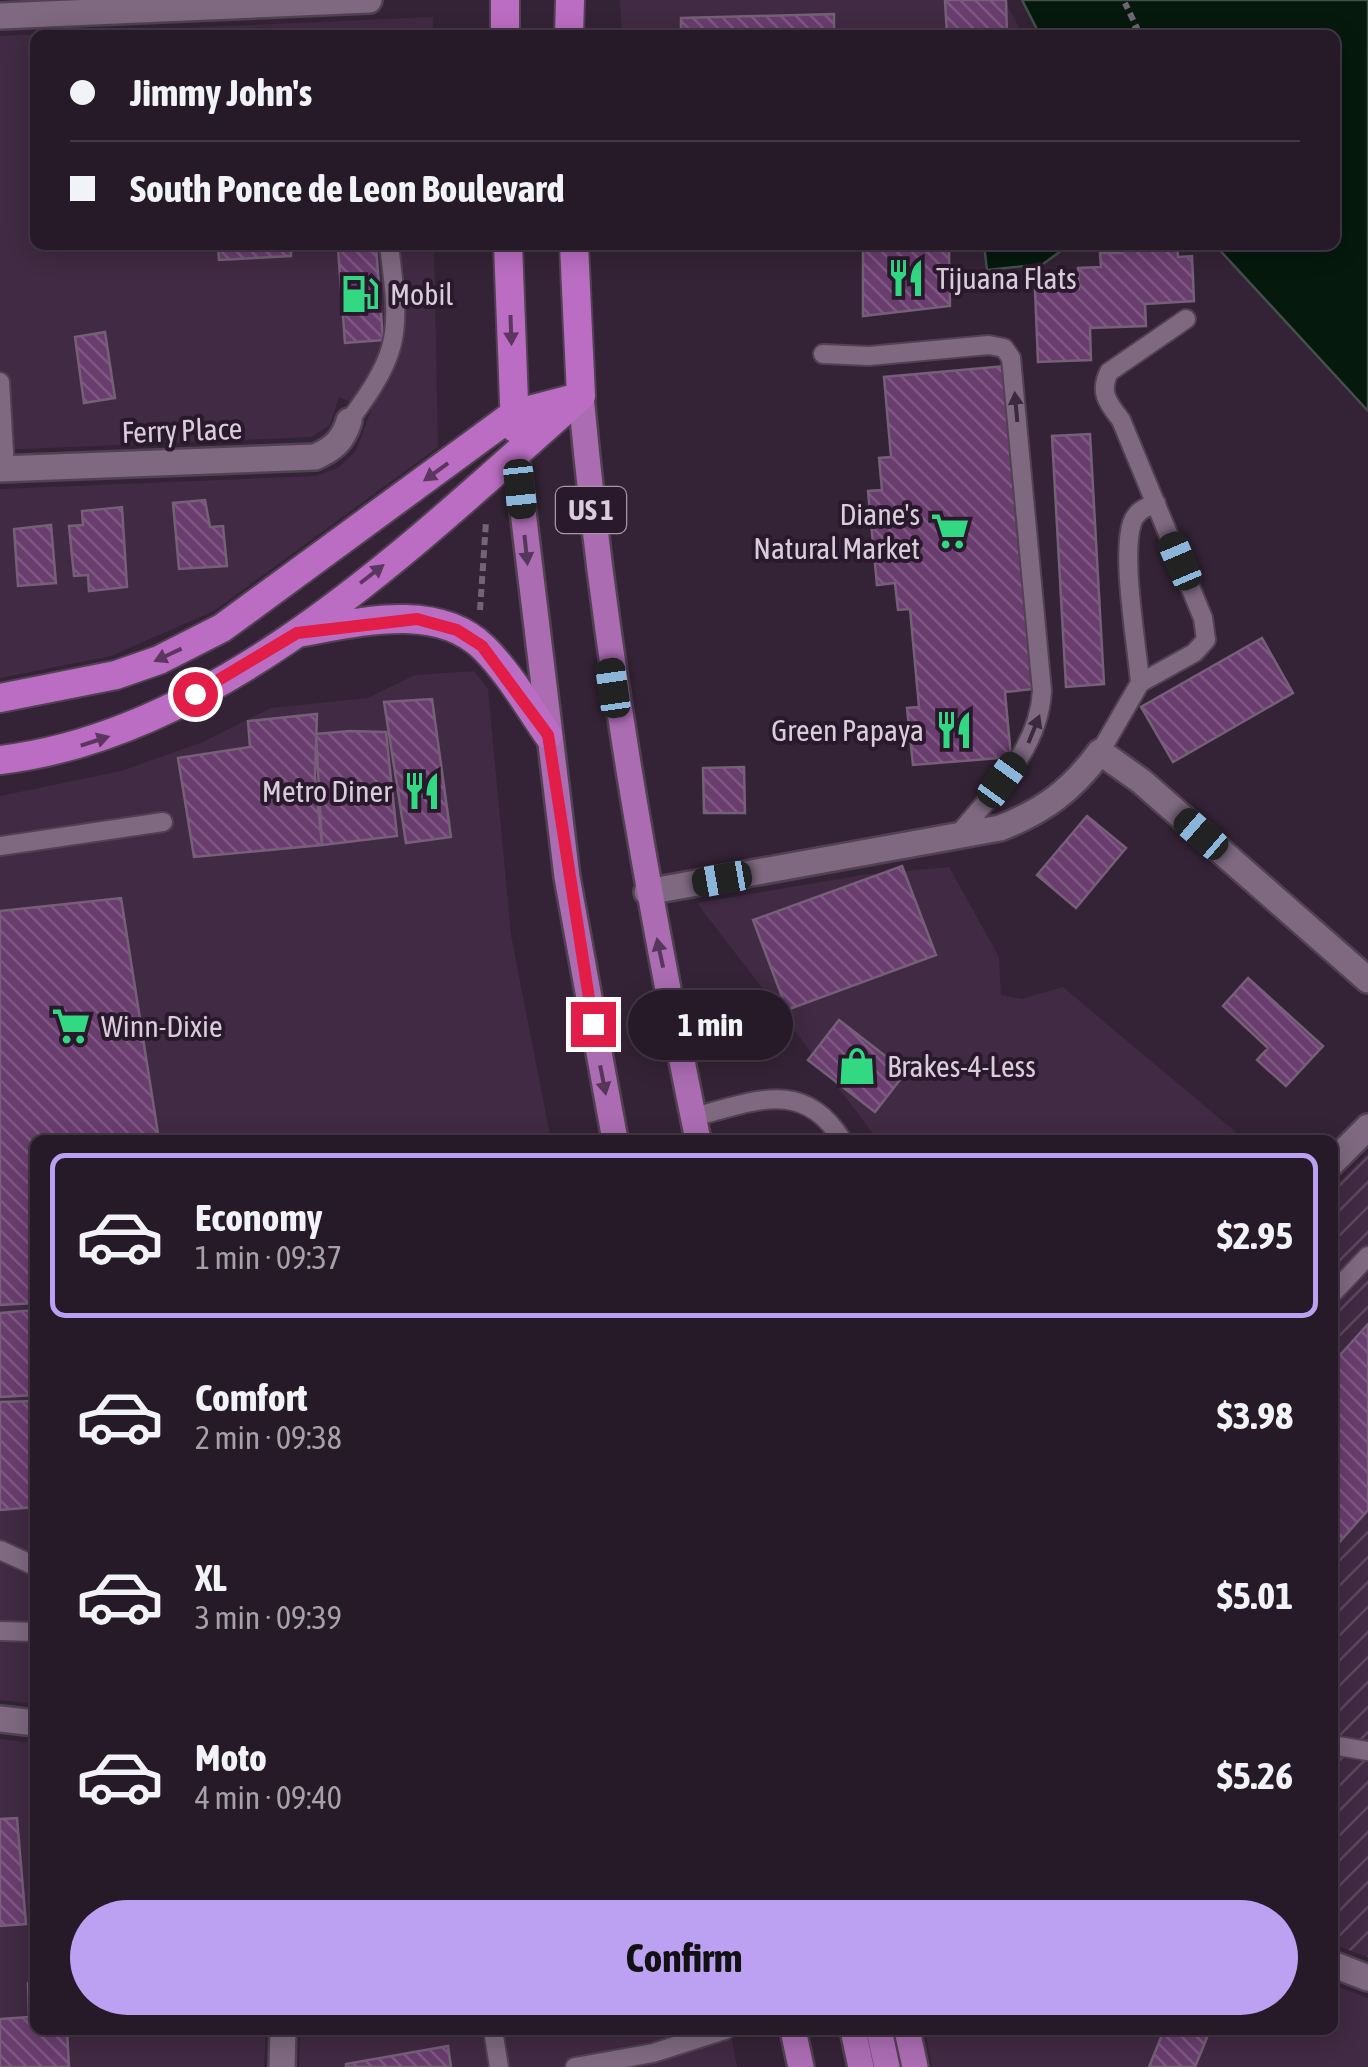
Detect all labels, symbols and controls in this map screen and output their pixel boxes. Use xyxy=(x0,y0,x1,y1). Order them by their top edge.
text: Jimmy John's xyxy=(130,71,312,114)
text: South Ponce de Leon Boulevard xyxy=(130,167,565,210)
restaurant icon: Tijuana Flats xyxy=(885,257,927,299)
place label: Tijuana Flats xyxy=(936,261,1077,295)
fuel station icon: Mobil xyxy=(339,273,381,315)
place label: Mobil xyxy=(390,277,453,311)
one-way arrow xyxy=(504,314,520,346)
one-way arrow xyxy=(1007,391,1023,422)
street label: Ferry Place xyxy=(121,411,243,449)
car xyxy=(502,458,538,520)
one-way arrow xyxy=(423,462,449,482)
road number: US 1 xyxy=(556,487,626,533)
place label: Diane's Natural Market xyxy=(753,497,920,565)
supermarket icon: Diane's Natural Market xyxy=(929,510,971,552)
car xyxy=(1154,528,1206,594)
one-way arrow xyxy=(518,535,534,567)
one-way arrow xyxy=(359,564,385,585)
one-way arrow xyxy=(153,646,182,663)
car xyxy=(594,656,632,720)
route start xyxy=(173,672,218,717)
restaurant icon: Green Papaya xyxy=(933,709,975,751)
place label: Green Papaya xyxy=(771,713,924,747)
one-way arrow xyxy=(1027,714,1042,744)
one-way arrow xyxy=(81,733,111,748)
car xyxy=(972,747,1032,813)
restaurant icon: Metro Diner xyxy=(401,770,443,812)
place label: Metro Diner xyxy=(262,774,393,808)
car xyxy=(1169,803,1233,865)
car xyxy=(690,859,754,899)
one-way arrow xyxy=(652,937,667,968)
callout: 1 min xyxy=(628,989,793,1059)
route end xyxy=(571,1002,616,1047)
supermarket icon: Winn-Dixie xyxy=(50,1005,92,1047)
text: 1 min xyxy=(678,1006,743,1043)
place label: Winn-Dixie xyxy=(101,1009,223,1043)
shop icon: Brakes-4-Less xyxy=(836,1045,878,1087)
place label: Brakes-4-Less xyxy=(887,1049,1036,1083)
one-way arrow xyxy=(596,1064,612,1095)
icon: car xyxy=(75,1191,165,1281)
text: Economy xyxy=(195,1196,322,1239)
text: $2.95 xyxy=(1217,1214,1293,1257)
text: 1 min · 09:37 xyxy=(195,1239,342,1276)
icon: car xyxy=(75,1371,165,1461)
text: Comfort xyxy=(195,1376,307,1419)
text: $3.98 xyxy=(1217,1394,1293,1437)
text: 2 min · 09:38 xyxy=(195,1419,342,1456)
icon: car xyxy=(75,1551,165,1641)
text: XL xyxy=(195,1556,227,1599)
text: $5.01 xyxy=(1217,1574,1293,1617)
text: 3 min · 09:39 xyxy=(195,1599,342,1636)
icon: car xyxy=(75,1731,165,1821)
text: Moto xyxy=(195,1736,267,1779)
text: $5.26 xyxy=(1217,1754,1293,1797)
text: 4 min · 09:40 xyxy=(195,1779,342,1816)
button: Confirm xyxy=(70,1900,1298,2015)

